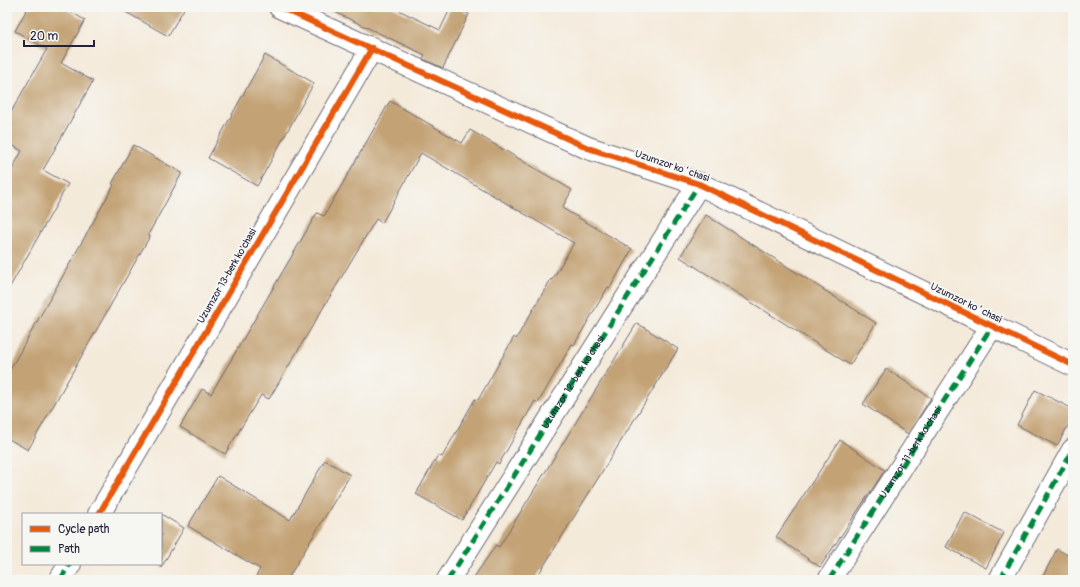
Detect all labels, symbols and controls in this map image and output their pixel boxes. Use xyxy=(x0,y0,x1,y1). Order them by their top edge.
scale bar xyxy=(24,22,94,48)
text: 20 m xyxy=(30,29,59,44)
street label: Uzumzor koʻchasi xyxy=(633,148,711,184)
street label: Uzumzor 13-berk ko'chasi xyxy=(195,226,259,326)
street label: Uzumzor koʻchasi xyxy=(928,281,1004,326)
street label: Uzumzor 12-berk ko'chasi xyxy=(539,334,607,431)
street label: Uzumzor 11-berk ko'chasi xyxy=(877,405,944,501)
legend xyxy=(22,513,162,565)
text: Cycle path xyxy=(58,522,110,537)
text: Path xyxy=(58,542,80,557)

